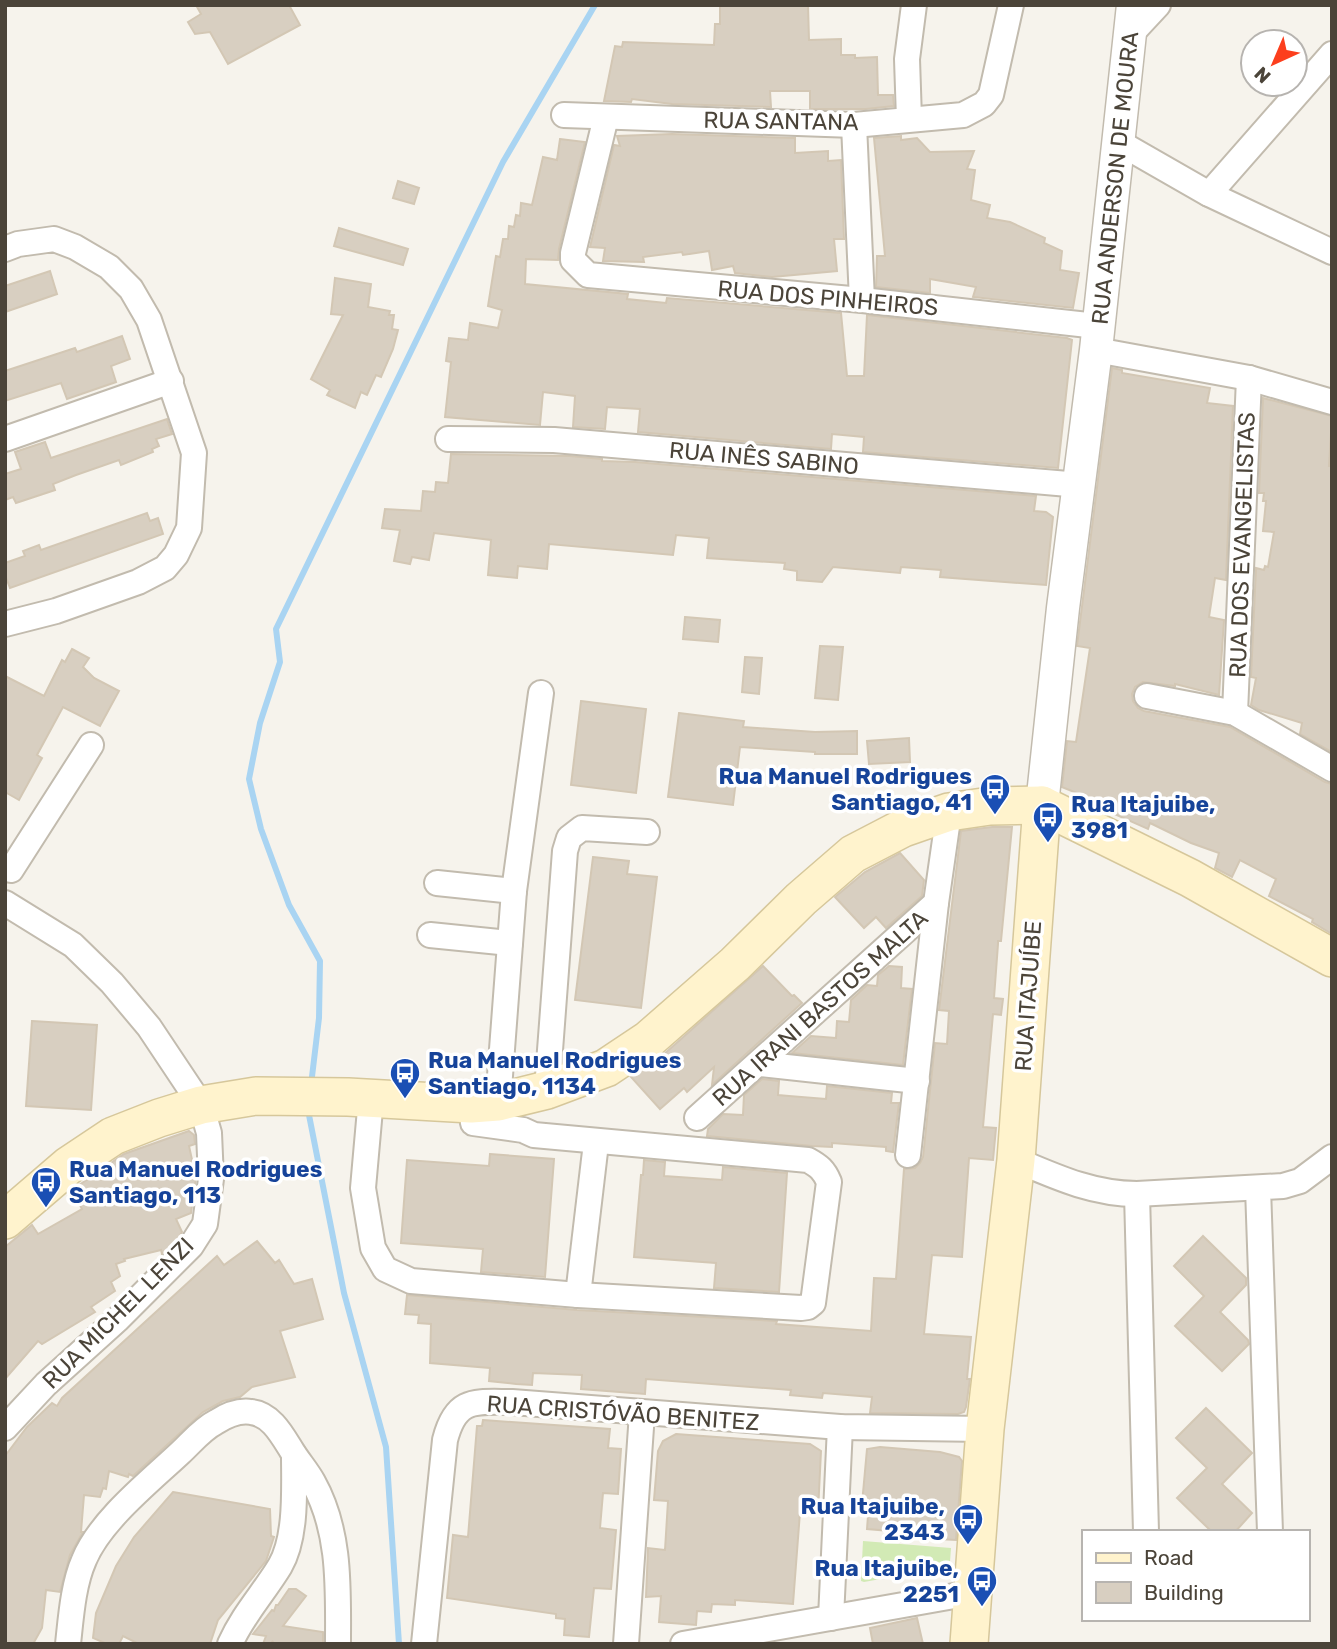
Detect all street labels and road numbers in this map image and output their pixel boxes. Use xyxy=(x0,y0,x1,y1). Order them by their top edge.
street label: RUA ANDERSON DE MOURA xyxy=(1086,30,1144,326)
street label: RUA SANTANA xyxy=(703,106,859,136)
street label: RUA DOS PINHEIROS xyxy=(717,274,939,322)
street label: RUA DOS EVANGELISTAS xyxy=(1223,412,1261,678)
street label: RUA INÊS SABINO xyxy=(668,436,860,480)
street label: RUA IRANI BASTOS MALTA xyxy=(707,904,933,1112)
street label: RUA ITAJUÍBE xyxy=(1009,920,1047,1072)
street label: RUA MICHEL LENZI xyxy=(37,1232,199,1394)
street label: RUA CRISTÓVÃO BENITEZ xyxy=(486,1390,760,1436)

